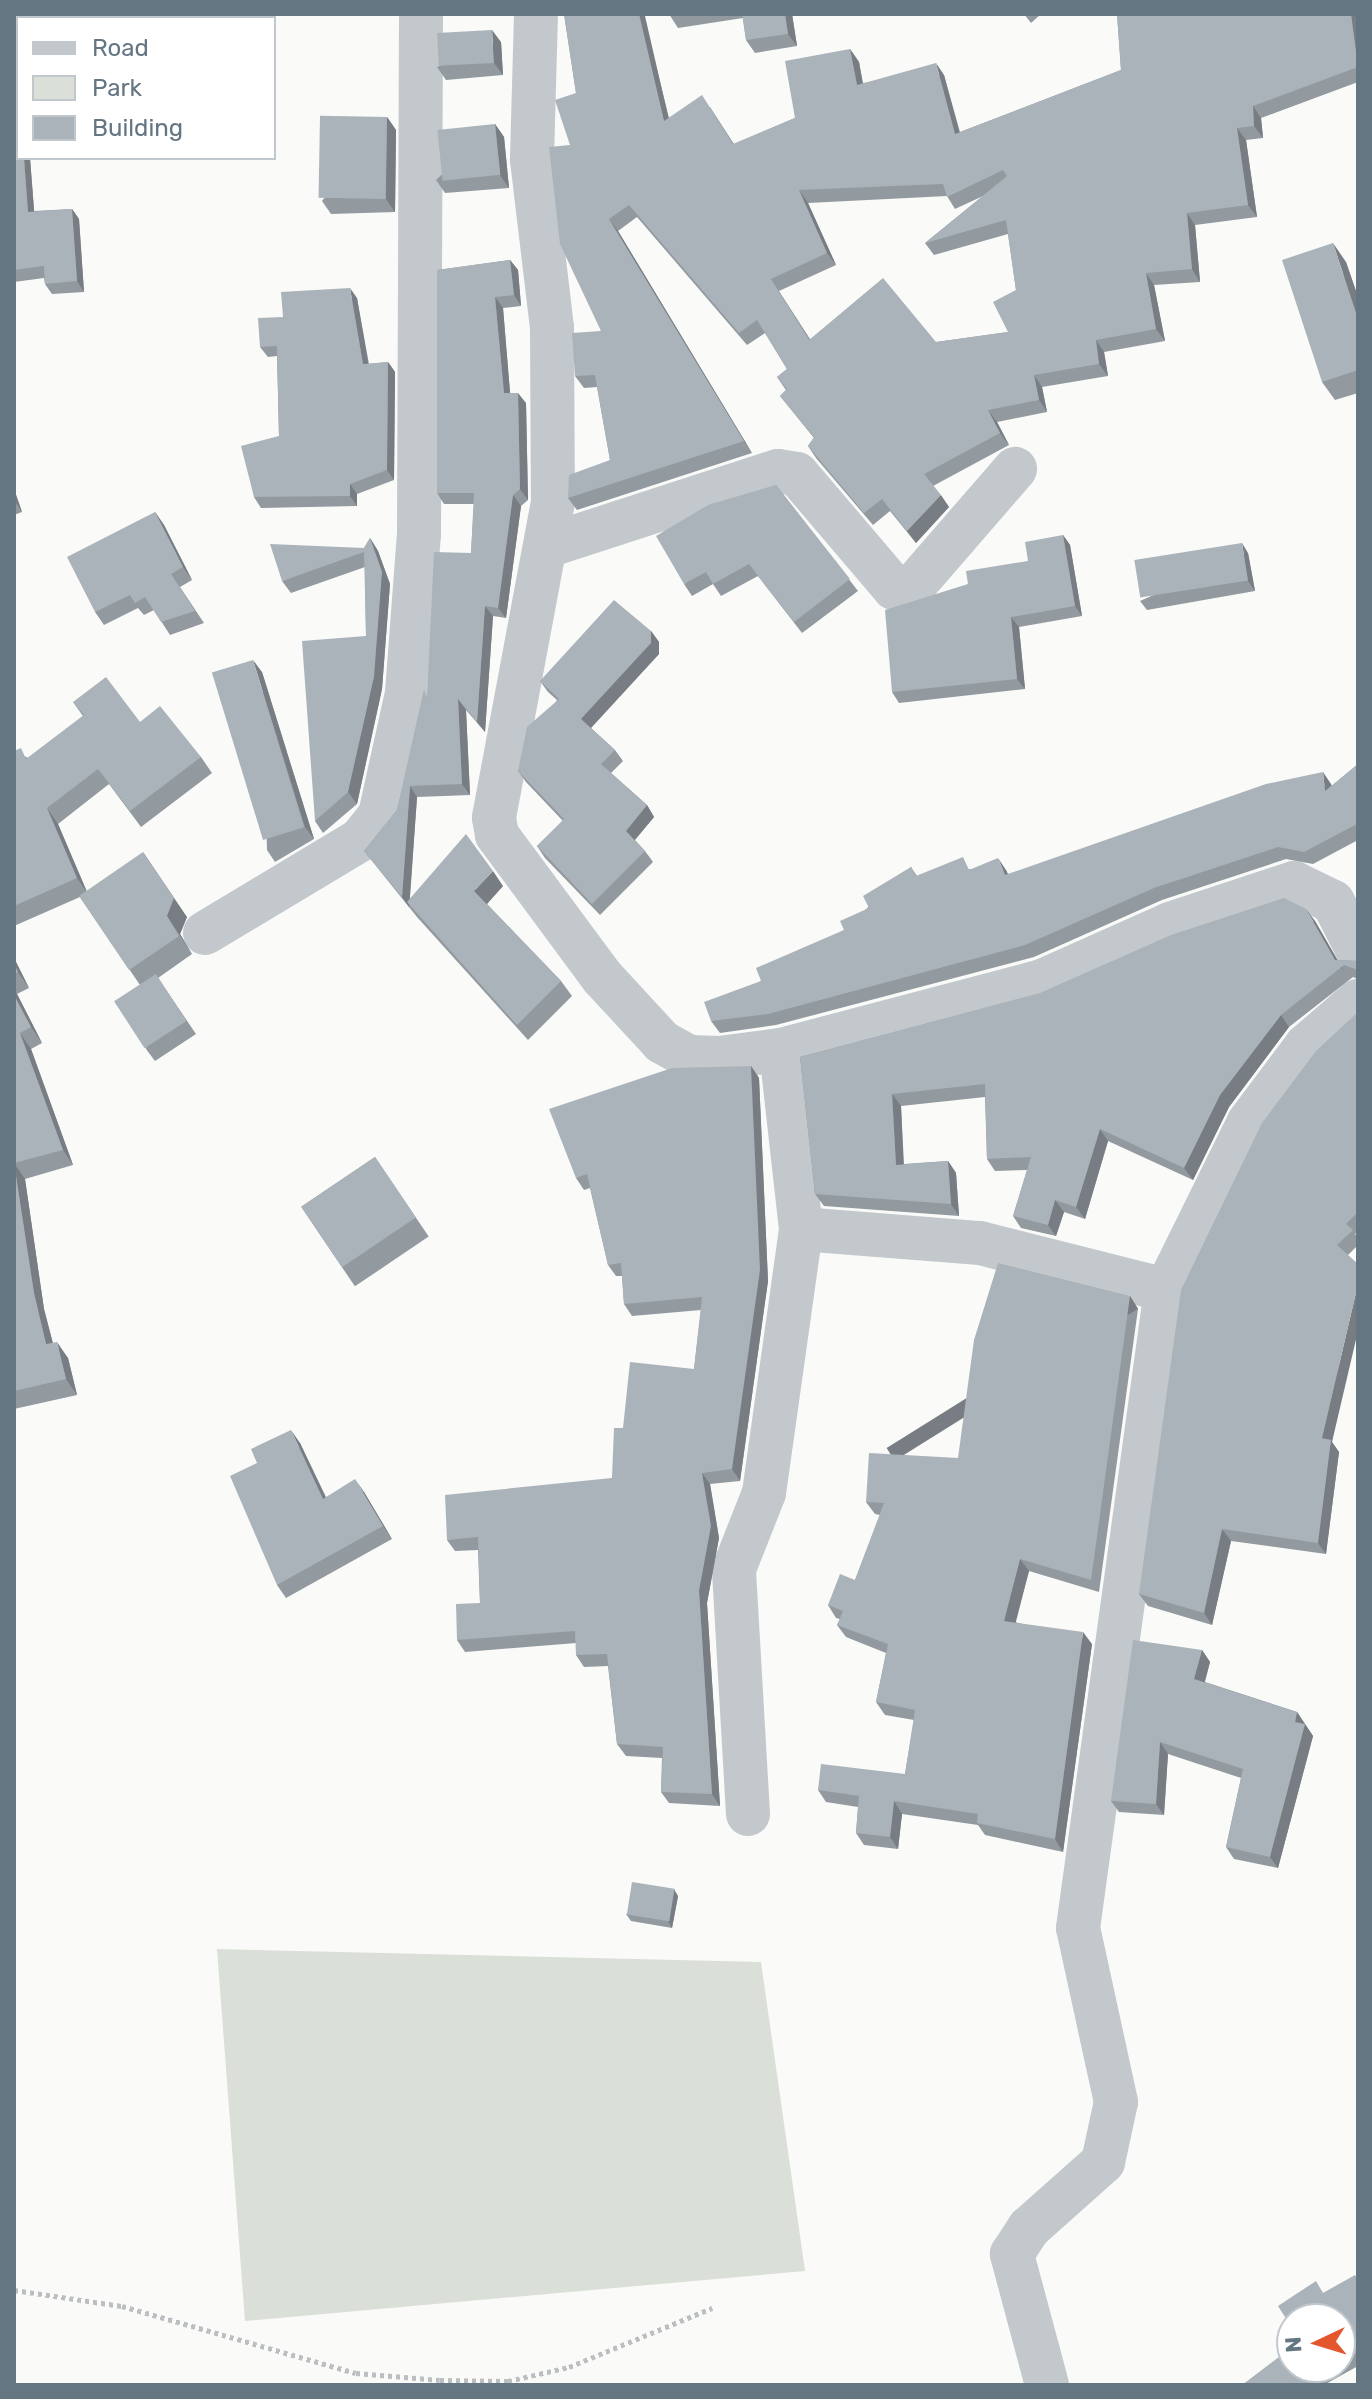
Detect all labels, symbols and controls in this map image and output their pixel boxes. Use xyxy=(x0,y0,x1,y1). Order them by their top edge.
legend xyxy=(16,16,276,160)
text: Road xyxy=(92,34,149,62)
text: Park xyxy=(92,74,142,102)
text: Building xyxy=(92,114,183,142)
north arrow xyxy=(1276,2303,1356,2383)
text: N xyxy=(1280,2336,1308,2353)

